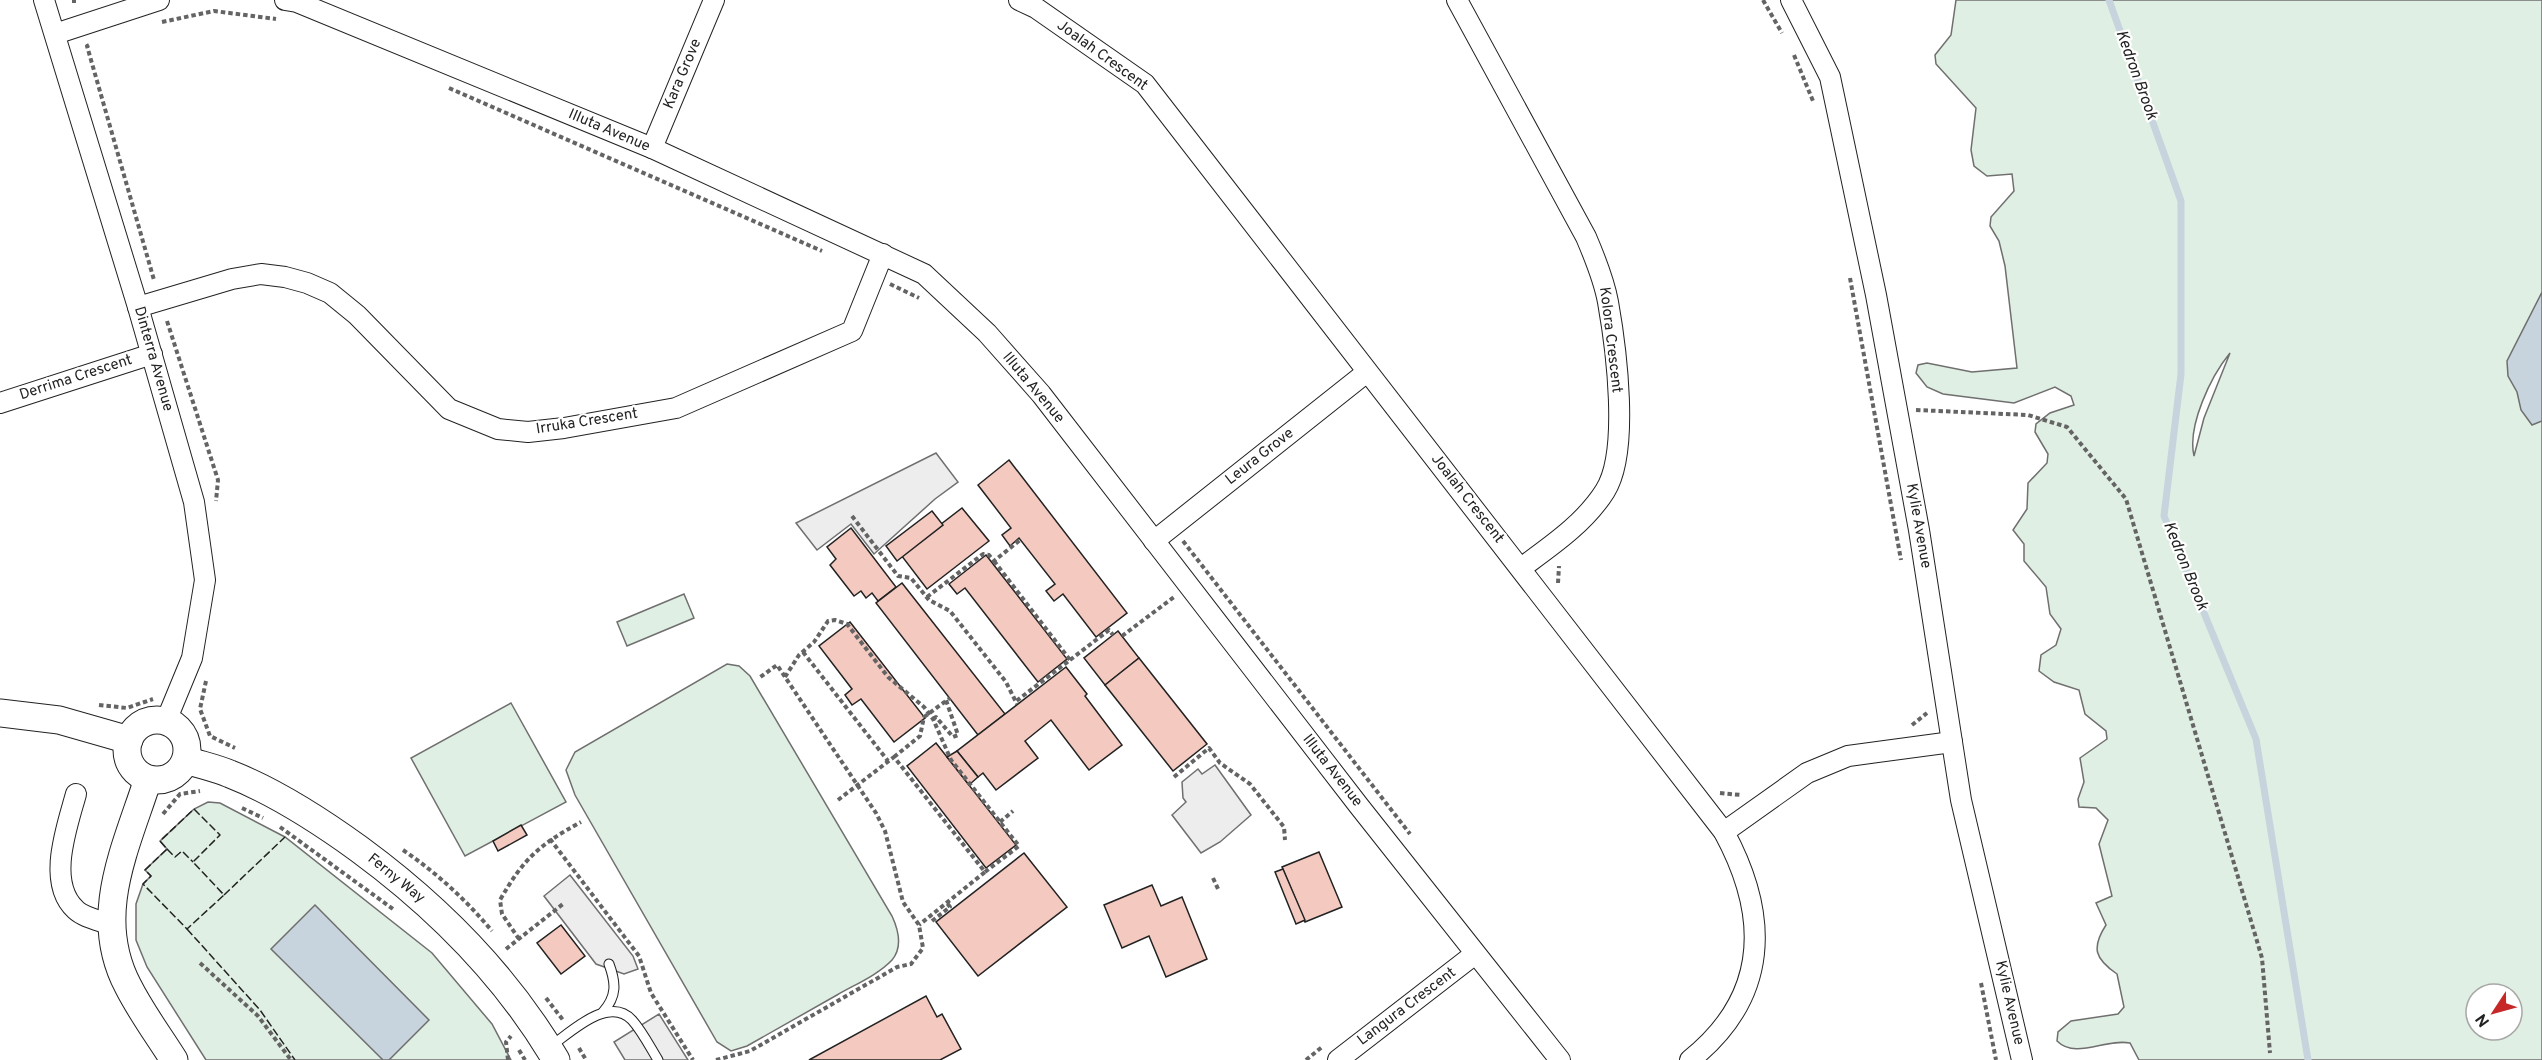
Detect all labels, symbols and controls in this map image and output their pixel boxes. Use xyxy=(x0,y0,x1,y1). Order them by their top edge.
street label: Joalah Crescent xyxy=(1053,17,1151,95)
water label: Kedron Brook xyxy=(2111,27,2162,124)
street label: Kara Grove xyxy=(660,36,706,112)
street label: Illuta Avenue xyxy=(565,105,653,157)
street label: Kolora Crescent xyxy=(1594,286,1626,394)
street label: Dinterra Avenue xyxy=(129,304,177,414)
street label: Illuta Avenue xyxy=(998,349,1068,427)
street label: Derrima Crescent xyxy=(17,351,135,405)
street label: Irruka Crescent xyxy=(535,405,639,439)
street label: Leura Grove xyxy=(1222,424,1298,490)
street label: Joalah Crescent xyxy=(1426,451,1508,547)
street label: Kylie Avenue xyxy=(1901,482,1935,570)
water label: Kedron Brook xyxy=(2158,519,2212,614)
street label: Illuta Avenue xyxy=(1298,731,1366,811)
street label: Ferny Way xyxy=(363,850,429,908)
street label: Kylie Avenue xyxy=(1990,959,2028,1047)
street label: Langura Crescent xyxy=(1354,964,1460,1050)
north arrow xyxy=(2464,982,2524,1042)
text: N xyxy=(2472,1009,2495,1030)

